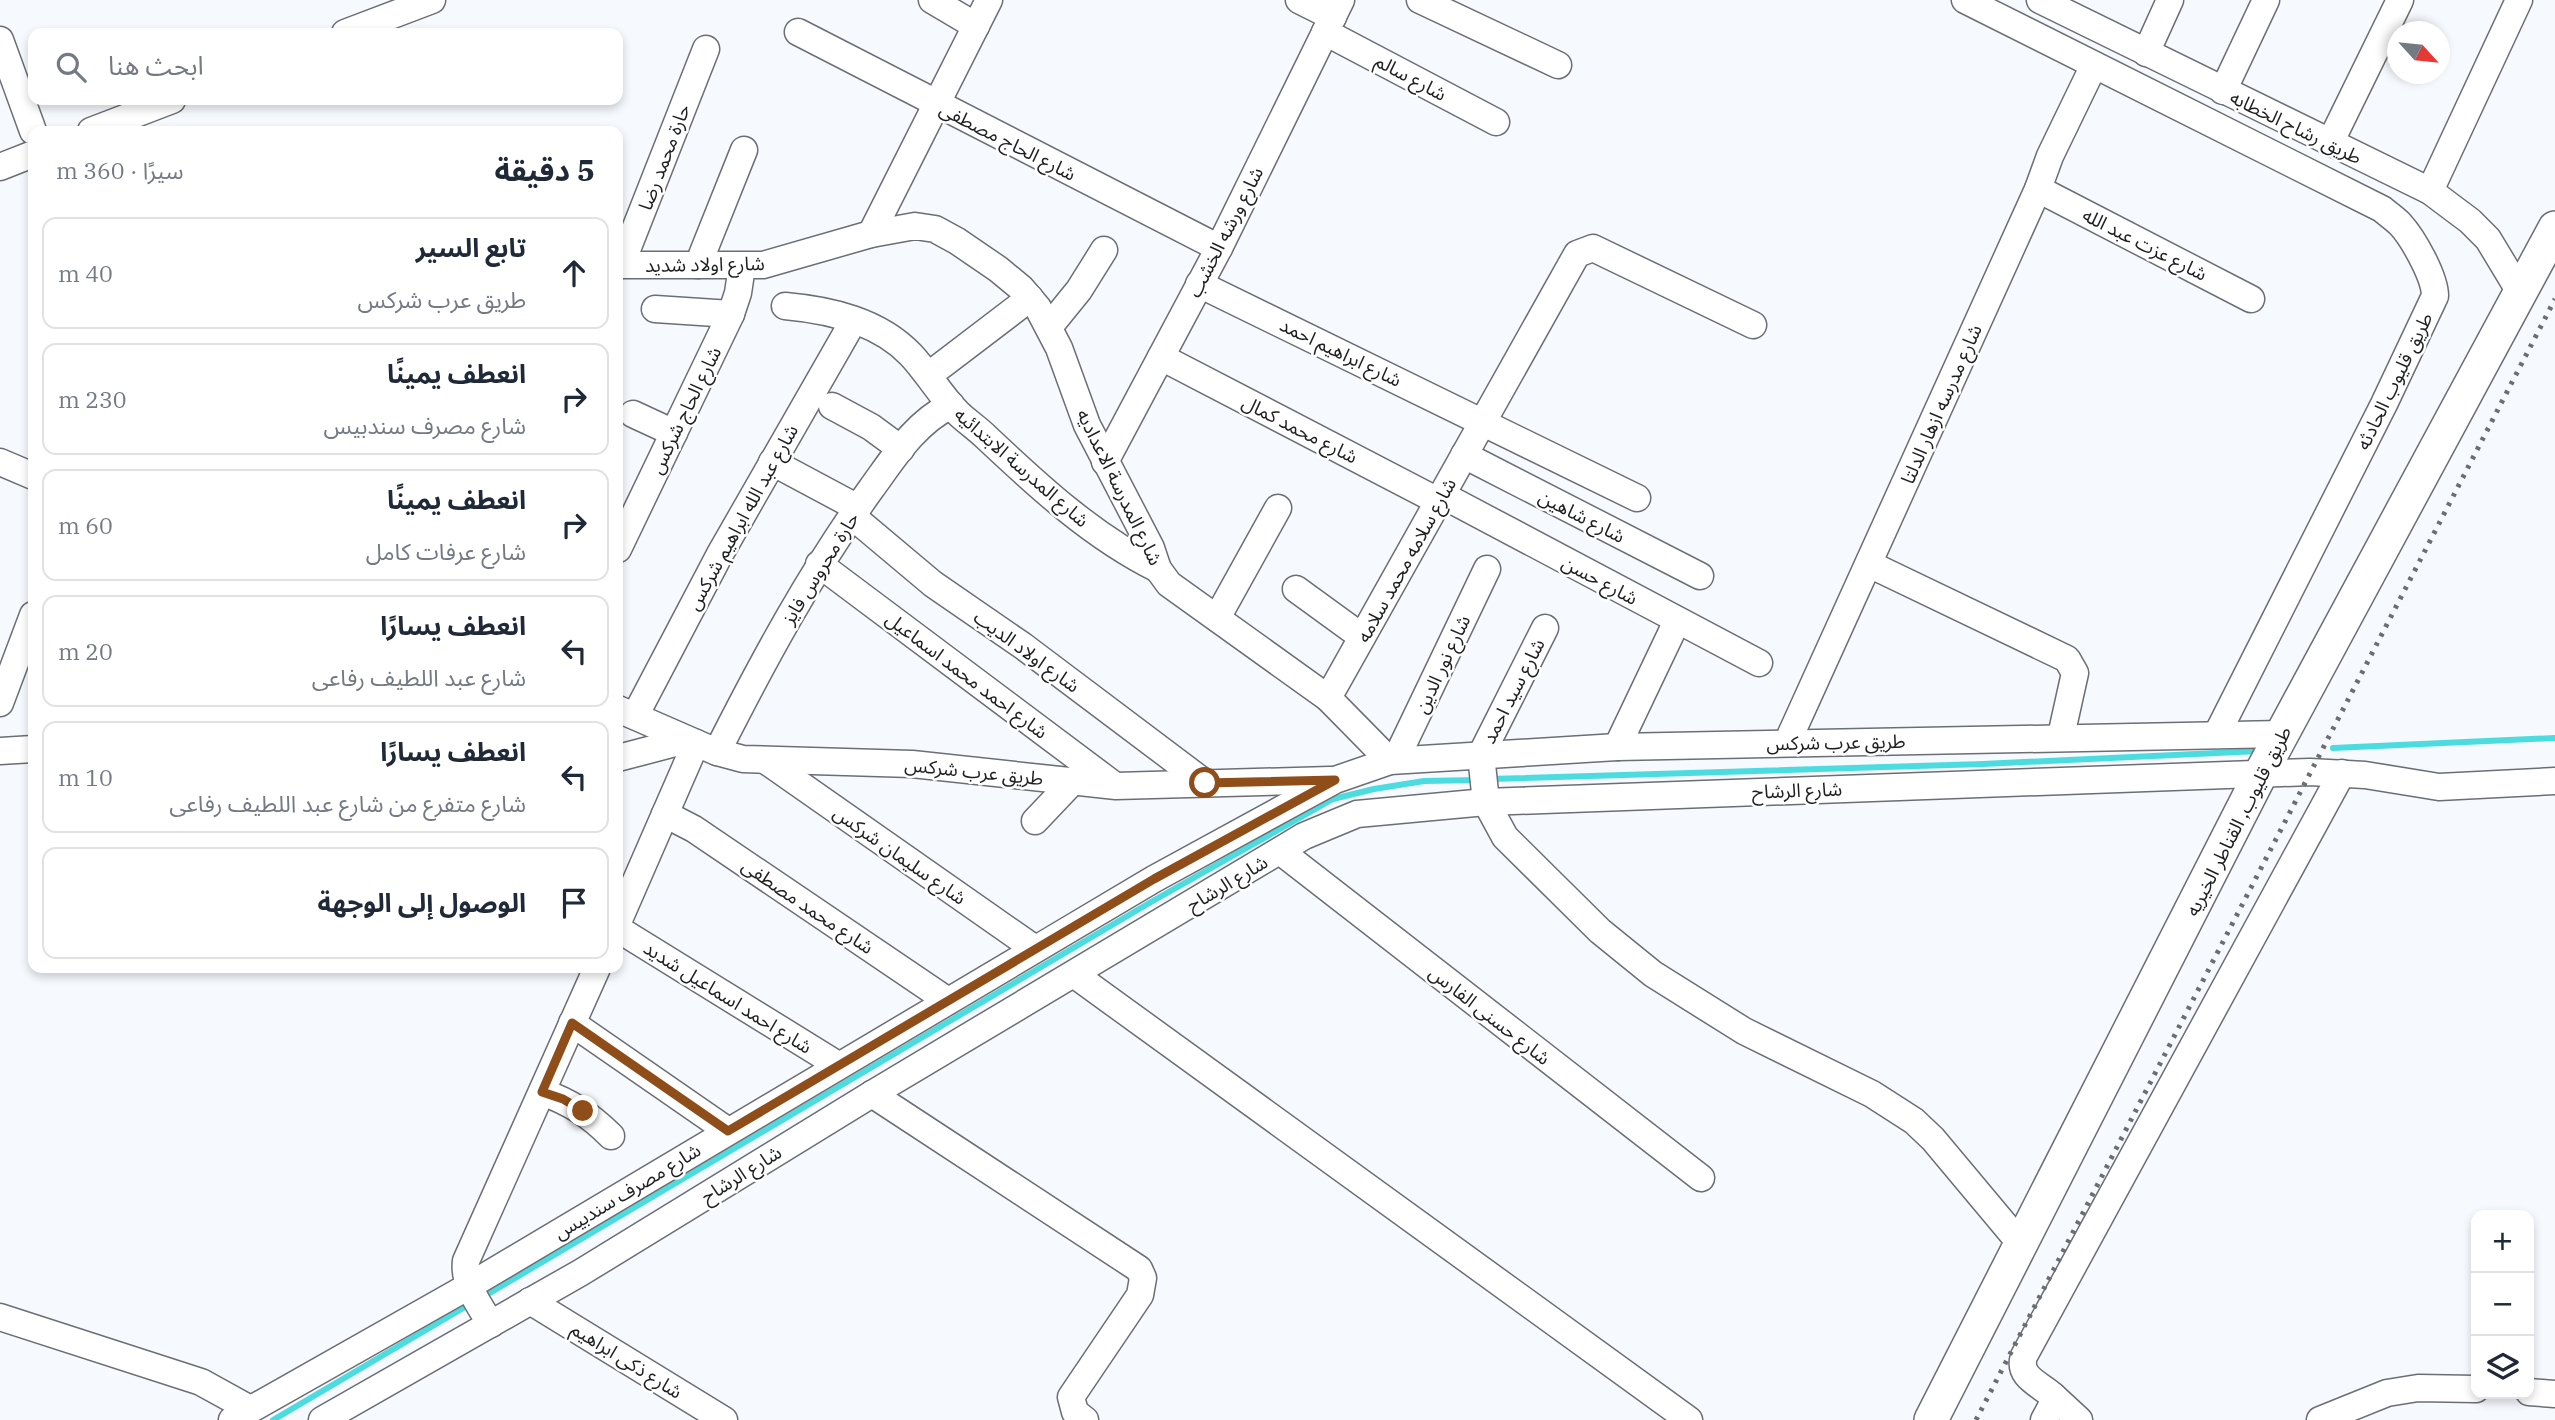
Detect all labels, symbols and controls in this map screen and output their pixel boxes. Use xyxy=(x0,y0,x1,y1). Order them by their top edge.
north arrow xyxy=(2387,21,2450,84)
search box xyxy=(28,28,623,105)
icon: search xyxy=(52,48,90,86)
text: ابحث هنا xyxy=(108,48,204,82)
street label: شارع سالم xyxy=(1370,48,1451,108)
street label: طريق رشاح الخطابه xyxy=(2225,85,2366,171)
street label: شارع الحاج مصطفى xyxy=(935,96,1080,188)
street label: حارة محمد رضا xyxy=(633,101,695,213)
text: 5 دقيقة xyxy=(495,150,595,189)
text: سيرًا · 360 m xyxy=(56,155,183,185)
street label: شارع ورشه الخشب xyxy=(1182,163,1270,302)
street label: شارع عزت عبد الله xyxy=(2078,202,2211,288)
text: تابع السير xyxy=(416,230,526,264)
street label: شارع اولاد شديد xyxy=(645,251,765,279)
icon: ahead xyxy=(555,254,593,292)
text: 40 m xyxy=(58,258,113,288)
text: طريق عرب شركس xyxy=(357,284,526,314)
street label: طريق قليوب الحادثه xyxy=(2350,308,2438,454)
street label: شارع ابراهيم احمد xyxy=(1275,312,1406,395)
street label: شارع مدرسه ازهار الدلتا xyxy=(1895,320,1989,488)
street label: شارع الحاج شركس xyxy=(644,342,728,478)
text: انعطف يمينًا xyxy=(387,356,526,390)
icon: right xyxy=(555,380,593,418)
text: 230 m xyxy=(58,384,127,414)
street label: شارع محمد كمال xyxy=(1237,390,1362,470)
street label: شارع المدرسة الابتدائيه xyxy=(948,402,1094,534)
street label: شارع المدرسة الاعداديه xyxy=(1070,405,1168,570)
text: شارع مصرف سندبيس xyxy=(323,410,526,440)
street label: شارع عبد الله ابراهيم شركس xyxy=(681,420,806,616)
street label: شارع سلامه محمد سلامه xyxy=(1351,474,1463,647)
text: انعطف يمينًا xyxy=(387,482,526,516)
street label: شارع شاهين xyxy=(1534,484,1629,550)
icon: right xyxy=(555,506,593,544)
street label: حارة محروس فايز xyxy=(775,507,864,629)
text: 60 m xyxy=(58,510,113,540)
text: شارع عرفات كامل xyxy=(366,536,526,566)
street label: شارع حسن xyxy=(1557,550,1642,612)
street label: شارع اولاد الديب xyxy=(968,605,1085,699)
street label: شارع احمد محمد اسماعيل xyxy=(880,606,1053,745)
text: انعطف يسارًا xyxy=(380,608,526,642)
street label: شارع نور الدين xyxy=(1409,611,1477,718)
icon: left xyxy=(555,632,593,670)
street label: شارع سيد احمد xyxy=(1476,634,1552,748)
text: 20 m xyxy=(58,636,113,666)
text: شارع عبد اللطيف رفاعى xyxy=(312,662,526,692)
street label: طريق قليوب, القناطر الخيريه xyxy=(2180,722,2296,920)
street label: طريق عرب شركس xyxy=(1766,729,1906,755)
text: انعطف يسارًا xyxy=(380,734,526,768)
street label: طريق عرب شركس xyxy=(904,752,1045,790)
icon: left xyxy=(555,758,593,796)
text: 10 m xyxy=(58,762,113,792)
route start xyxy=(1189,767,1220,798)
street label: شارع الرشاح xyxy=(1751,776,1843,806)
text: شارع متفرع من شارع عبد اللطيف رفاعى xyxy=(169,788,526,818)
street label: شارع سليمان شركس xyxy=(828,800,971,911)
street label: شارع الرشاح xyxy=(1182,849,1273,918)
street label: شارع محمد مصطفى xyxy=(736,853,879,961)
icon: arrive xyxy=(555,884,593,922)
text: الوصول إلى الوجهة xyxy=(318,885,526,919)
street label: شارع احمد اسماعيل شديد xyxy=(638,935,817,1060)
street label: شارع حسنى الفارس xyxy=(1423,960,1555,1071)
route end xyxy=(567,1095,598,1126)
street label: شارع مصرف سندبيس xyxy=(549,1138,706,1246)
street label: شارع الرشاح xyxy=(696,1140,787,1210)
map controls xyxy=(2471,1210,2534,1399)
button: + xyxy=(2471,1210,2534,1273)
button: − xyxy=(2471,1273,2534,1336)
street label: شارع ذكى ابراهيم xyxy=(565,1316,687,1406)
button: layers xyxy=(2471,1336,2534,1399)

